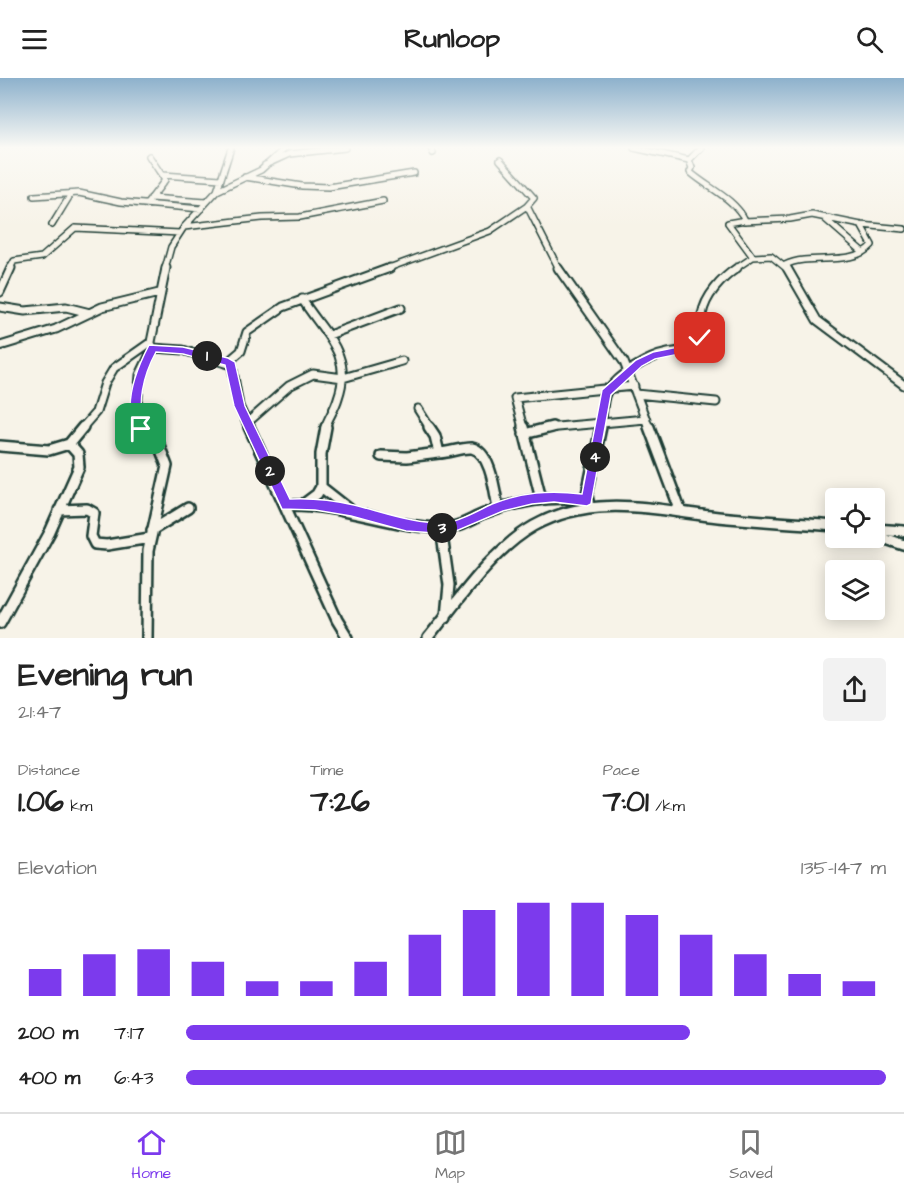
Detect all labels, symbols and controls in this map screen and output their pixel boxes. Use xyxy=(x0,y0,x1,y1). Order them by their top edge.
text: Runloop xyxy=(404,20,500,58)
icon: menu xyxy=(18,23,51,56)
icon: search xyxy=(853,23,886,56)
pin xyxy=(674,312,725,363)
icon: check xyxy=(683,321,716,354)
pin: 1 xyxy=(192,341,222,371)
text: 1 xyxy=(206,345,208,367)
pin xyxy=(115,403,166,454)
icon: arrive xyxy=(124,412,157,445)
pin: 4 xyxy=(580,442,610,472)
text: 4 xyxy=(590,446,600,468)
pin: 2 xyxy=(255,456,285,486)
text: 2 xyxy=(265,460,275,482)
map controls xyxy=(825,488,885,620)
button: locate xyxy=(825,488,885,548)
pin: 3 xyxy=(427,513,457,543)
text: 3 xyxy=(438,517,446,539)
button: layers xyxy=(825,560,885,620)
text: Evening run xyxy=(18,652,192,698)
button: share xyxy=(823,658,886,721)
text: 21:47 xyxy=(18,698,61,726)
text: Distance xyxy=(18,759,80,781)
text: Time xyxy=(310,759,344,781)
text: Pace xyxy=(603,759,640,781)
text: 1.06 xyxy=(18,781,64,823)
text: 7:26 xyxy=(310,781,370,823)
text: 7:01 xyxy=(603,781,649,823)
text: km xyxy=(64,795,92,817)
text: /km xyxy=(649,795,685,817)
text: Elevation xyxy=(18,854,97,882)
text: 135–147 m xyxy=(801,854,886,882)
text: 200 m xyxy=(18,1019,78,1047)
text: 7:17 xyxy=(114,1019,145,1047)
text: 400 m xyxy=(18,1064,80,1092)
text: 6:43 xyxy=(114,1064,154,1092)
tab: Home xyxy=(131,1126,171,1184)
tab: Map xyxy=(434,1126,467,1184)
tab: Saved xyxy=(729,1126,773,1184)

